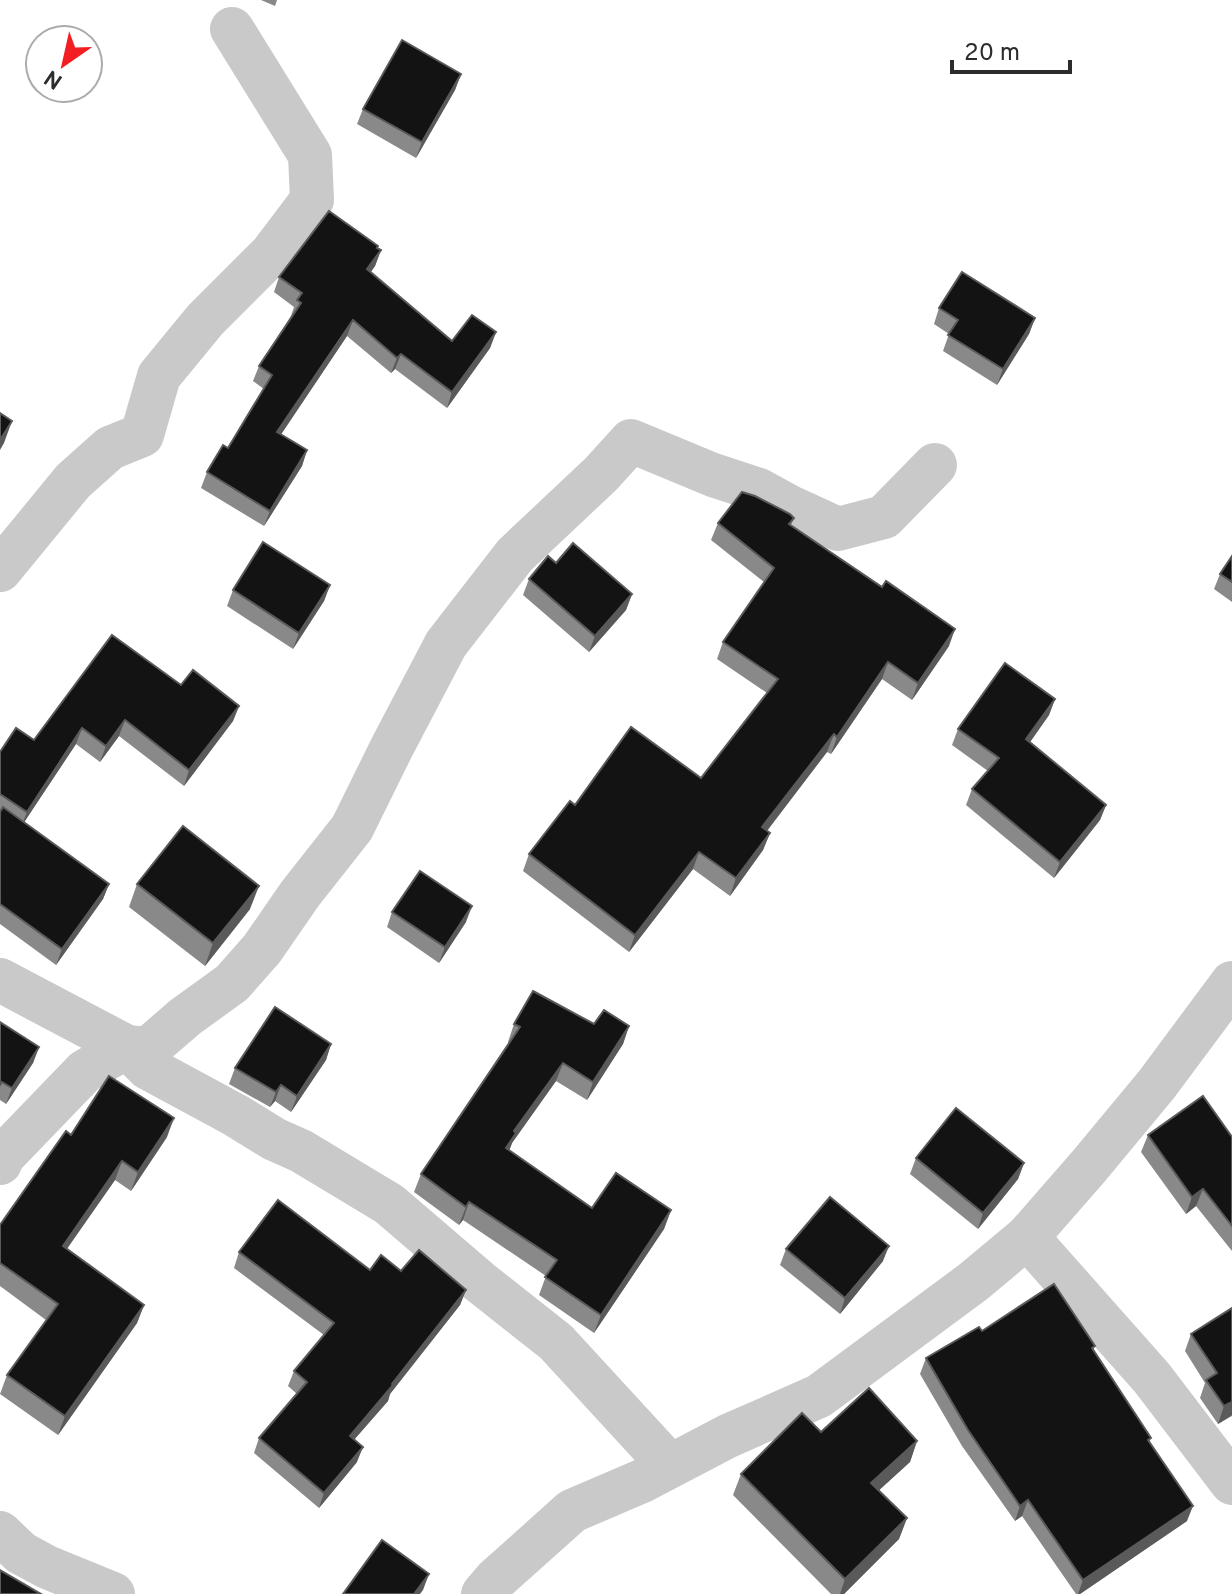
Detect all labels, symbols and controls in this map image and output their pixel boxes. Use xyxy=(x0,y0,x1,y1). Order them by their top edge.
north arrow xyxy=(24,24,104,104)
scale bar xyxy=(952,24,1070,74)
text: 20 m xyxy=(964,39,1020,69)
text: N xyxy=(40,63,68,94)

